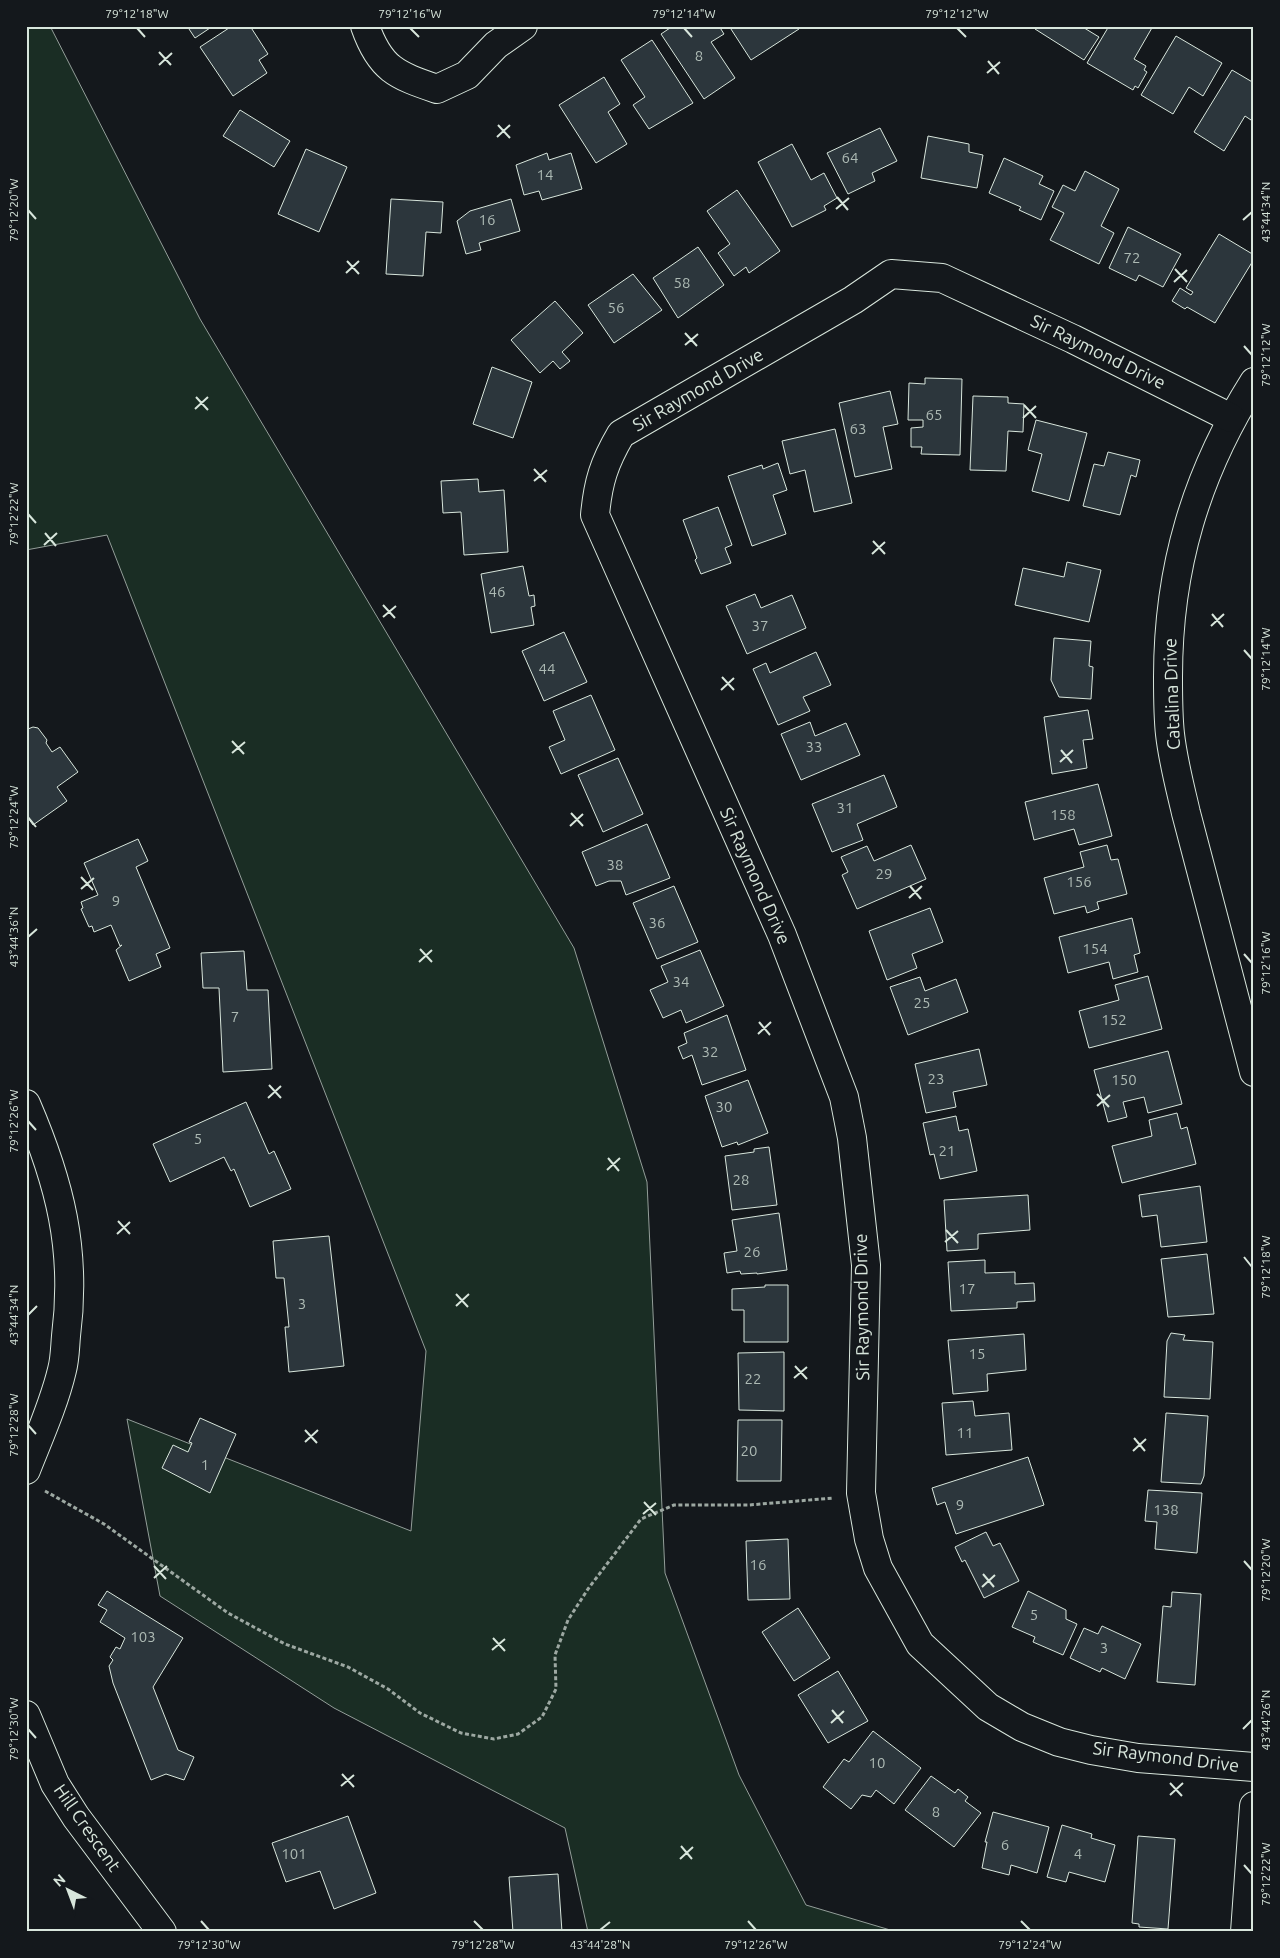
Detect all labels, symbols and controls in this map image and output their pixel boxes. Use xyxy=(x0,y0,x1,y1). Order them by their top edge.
text: 79°12'18"W xyxy=(105,7,169,20)
text: 79°12'16"W xyxy=(378,7,442,20)
text: 79°12'14"W xyxy=(652,7,716,20)
text: 79°12'12"W xyxy=(925,7,989,20)
house number: 8 xyxy=(695,47,703,64)
house number: 64 xyxy=(842,149,858,166)
house number: 14 xyxy=(537,166,553,183)
text: 79°12'20"W xyxy=(7,178,20,242)
text: 43°44'34"N xyxy=(1259,182,1272,242)
house number: 16 xyxy=(479,211,495,228)
house number: 72 xyxy=(1124,249,1140,266)
house number: 58 xyxy=(674,274,690,291)
house number: 56 xyxy=(608,299,624,316)
street label: Sir Raymond Drive xyxy=(1028,310,1169,392)
text: 79°12'12"W xyxy=(1259,323,1272,387)
street label: Sir Raymond Drive xyxy=(629,344,766,435)
house number: 65 xyxy=(926,406,942,423)
house number: 63 xyxy=(850,420,866,437)
text: 79°12'22"W xyxy=(7,482,20,546)
house number: 46 xyxy=(489,583,505,600)
house number: 37 xyxy=(752,617,768,634)
text: 79°12'14"W xyxy=(1259,627,1272,691)
street label: Catalina Drive xyxy=(1159,638,1183,750)
house number: 44 xyxy=(539,660,555,677)
house number: 33 xyxy=(806,738,822,755)
text: 79°12'24"W xyxy=(7,785,20,849)
house number: 31 xyxy=(837,799,853,816)
street label: Sir Raymond Drive xyxy=(717,804,795,947)
house number: 158 xyxy=(1050,806,1076,823)
house number: 38 xyxy=(607,856,623,873)
house number: 29 xyxy=(876,865,892,882)
house number: 156 xyxy=(1066,873,1092,890)
house number: 9 xyxy=(112,892,120,909)
text: 43°44'36"N xyxy=(7,907,20,967)
house number: 36 xyxy=(649,914,665,931)
text: 79°12'16"W xyxy=(1259,931,1272,995)
house number: 154 xyxy=(1082,940,1108,957)
house number: 34 xyxy=(673,973,689,990)
house number: 25 xyxy=(914,994,930,1011)
house number: 7 xyxy=(231,1008,239,1025)
house number: 152 xyxy=(1101,1011,1127,1028)
house number: 32 xyxy=(702,1043,718,1060)
house number: 23 xyxy=(928,1070,944,1087)
house number: 150 xyxy=(1111,1071,1137,1088)
text: 79°12'26"W xyxy=(7,1089,20,1153)
house number: 30 xyxy=(716,1098,732,1115)
house number: 5 xyxy=(194,1130,202,1147)
house number: 21 xyxy=(939,1142,955,1159)
house number: 28 xyxy=(733,1171,749,1188)
street label: Sir Raymond Drive xyxy=(850,1233,872,1381)
text: 79°12'18"W xyxy=(1259,1235,1272,1299)
house number: 26 xyxy=(744,1243,760,1260)
house number: 17 xyxy=(959,1280,975,1297)
text: 43°44'34"N xyxy=(7,1285,20,1345)
house number: 3 xyxy=(298,1295,306,1312)
house number: 15 xyxy=(969,1345,985,1362)
house number: 22 xyxy=(745,1370,761,1387)
text: 79°12'28"W xyxy=(7,1393,20,1457)
house number: 11 xyxy=(957,1424,973,1441)
house number: 20 xyxy=(741,1442,757,1459)
house number: 1 xyxy=(201,1456,209,1473)
house number: 9 xyxy=(956,1496,964,1513)
house number: 138 xyxy=(1153,1501,1179,1518)
text: 79°12'20"W xyxy=(1259,1538,1272,1602)
house number: 16 xyxy=(750,1556,766,1573)
house number: 5 xyxy=(1030,1606,1038,1623)
house number: 103 xyxy=(130,1628,156,1645)
house number: 3 xyxy=(1100,1639,1108,1656)
text: 43°44'26"N xyxy=(1259,1690,1272,1750)
text: 79°12'30"W xyxy=(7,1697,20,1761)
street label: Sir Raymond Drive xyxy=(1092,1737,1240,1775)
house number: 10 xyxy=(869,1754,885,1771)
street label: Hill Crescent xyxy=(50,1780,125,1875)
house number: 8 xyxy=(932,1803,940,1820)
house number: 6 xyxy=(1001,1836,1009,1853)
text: 79°12'22"W xyxy=(1259,1842,1272,1906)
house number: 101 xyxy=(281,1845,307,1862)
house number: 4 xyxy=(1074,1845,1082,1862)
north arrow xyxy=(42,1866,92,1916)
text: N xyxy=(50,1871,69,1890)
text: 79°12'30"W xyxy=(177,1938,241,1951)
text: 79°12'28"W xyxy=(451,1938,515,1951)
text: 43°44'28"N xyxy=(570,1938,630,1951)
text: 79°12'26"W xyxy=(724,1938,788,1951)
text: 79°12'24"W xyxy=(998,1938,1062,1951)

